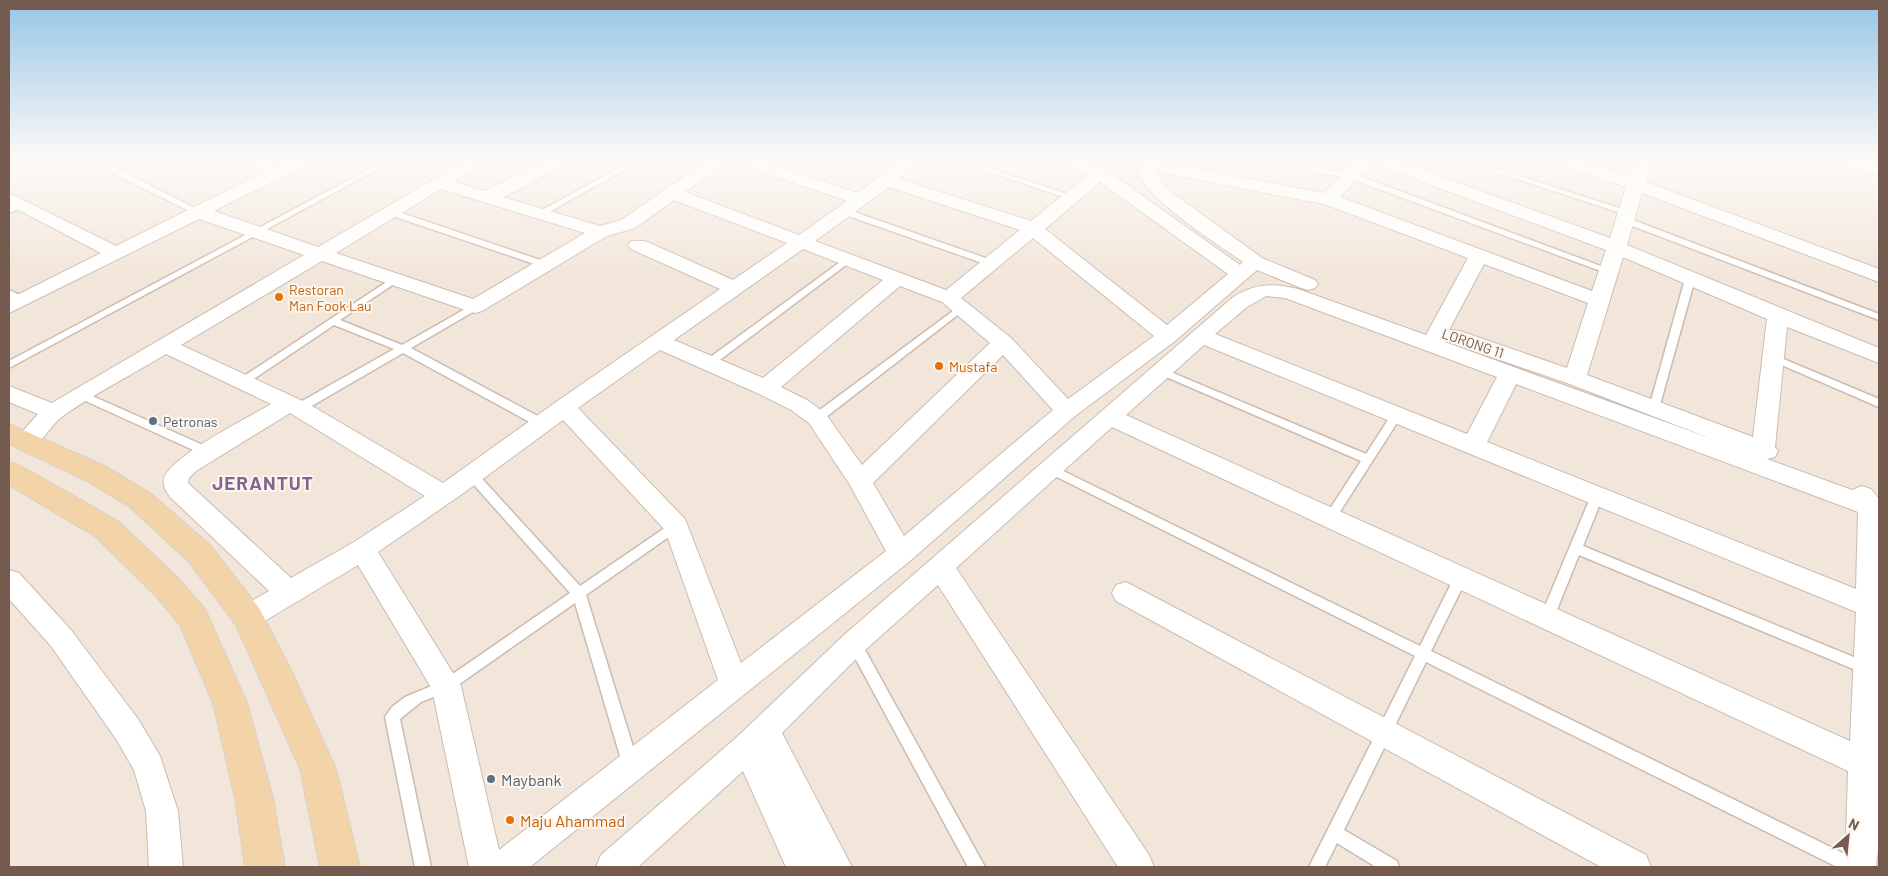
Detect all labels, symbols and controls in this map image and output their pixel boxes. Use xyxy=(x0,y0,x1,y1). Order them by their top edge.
place label: Restoran Man Fook Lau xyxy=(289,281,372,314)
marker: Restoran Man Fook Lau xyxy=(273,291,285,303)
street label: LORONG 11 xyxy=(1440,324,1506,362)
place label: Mustafa xyxy=(949,358,997,375)
marker: Mustafa xyxy=(933,360,945,372)
place label: Petronas xyxy=(163,413,218,430)
marker: Petronas xyxy=(147,415,159,427)
district label: JERANTUT xyxy=(212,471,314,494)
place label: Maybank xyxy=(501,770,561,789)
marker: Maybank xyxy=(485,773,497,785)
place label: Maju Ahammad xyxy=(520,811,625,830)
north arrow xyxy=(1823,811,1873,861)
marker: Maju Ahammad xyxy=(504,814,516,826)
text: N xyxy=(1846,814,1862,834)

